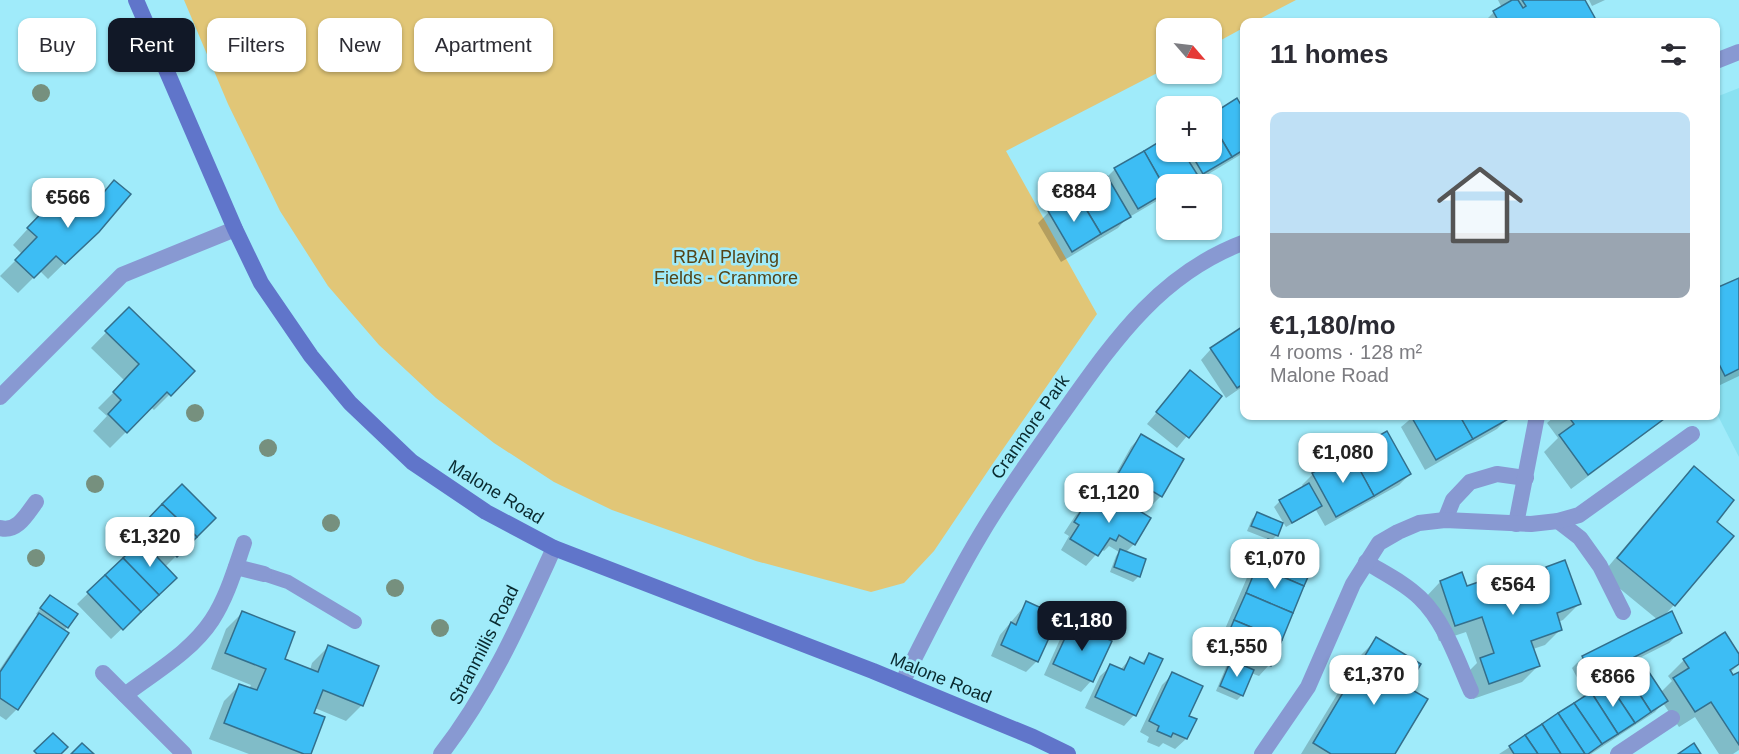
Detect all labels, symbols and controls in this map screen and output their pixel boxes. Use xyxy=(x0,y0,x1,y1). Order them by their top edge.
chip: Buy xyxy=(18,18,96,72)
chip: Rent xyxy=(108,18,195,72)
chip: Filters xyxy=(207,18,306,72)
chip: New xyxy=(318,18,402,72)
chip: Apartment xyxy=(414,18,553,72)
north arrow xyxy=(1156,18,1222,84)
map controls xyxy=(1156,18,1222,240)
icon: filters xyxy=(1657,38,1690,71)
text: 11 homes xyxy=(1270,39,1389,69)
button: + xyxy=(1156,96,1222,162)
icon: home xyxy=(1426,151,1534,259)
pin: €884 xyxy=(1038,172,1110,223)
button: − xyxy=(1156,174,1222,240)
pin: €566 xyxy=(32,178,104,229)
text: €884 xyxy=(1052,180,1096,202)
text: €566 xyxy=(46,186,90,208)
park label: RBAI Playing Fields - Cranmore xyxy=(654,247,798,288)
text: €1,180/mo xyxy=(1270,310,1396,340)
text: 4 rooms · 128 m² xyxy=(1270,341,1422,363)
text: Malone Road xyxy=(1270,364,1389,386)
street label: Cranmore Park xyxy=(987,370,1074,483)
pin: €1,080 xyxy=(1294,433,1392,484)
text: €1,080 xyxy=(1312,441,1374,463)
street label: Malone Road xyxy=(445,456,547,528)
pin: €1,120 xyxy=(1060,473,1158,524)
text: €1,120 xyxy=(1078,481,1140,503)
pin: €1,320 xyxy=(101,517,199,568)
text: €1,320 xyxy=(119,525,181,547)
pin: €1,070 xyxy=(1226,539,1324,590)
text: €1,070 xyxy=(1244,547,1306,569)
pin: €564 xyxy=(1477,565,1549,616)
text: €564 xyxy=(1491,573,1535,595)
street label: Stranmillis Road xyxy=(445,582,523,708)
pin: €1,180 xyxy=(1033,601,1131,652)
text: €1,180 xyxy=(1051,609,1113,631)
pin: €1,550 xyxy=(1188,627,1286,678)
text: €1,550 xyxy=(1206,635,1268,657)
street label: Malone Road xyxy=(888,649,994,707)
pin: €1,370 xyxy=(1325,655,1423,706)
pin: €866 xyxy=(1577,657,1649,708)
text: €1,370 xyxy=(1343,663,1405,685)
text: €866 xyxy=(1591,665,1635,687)

